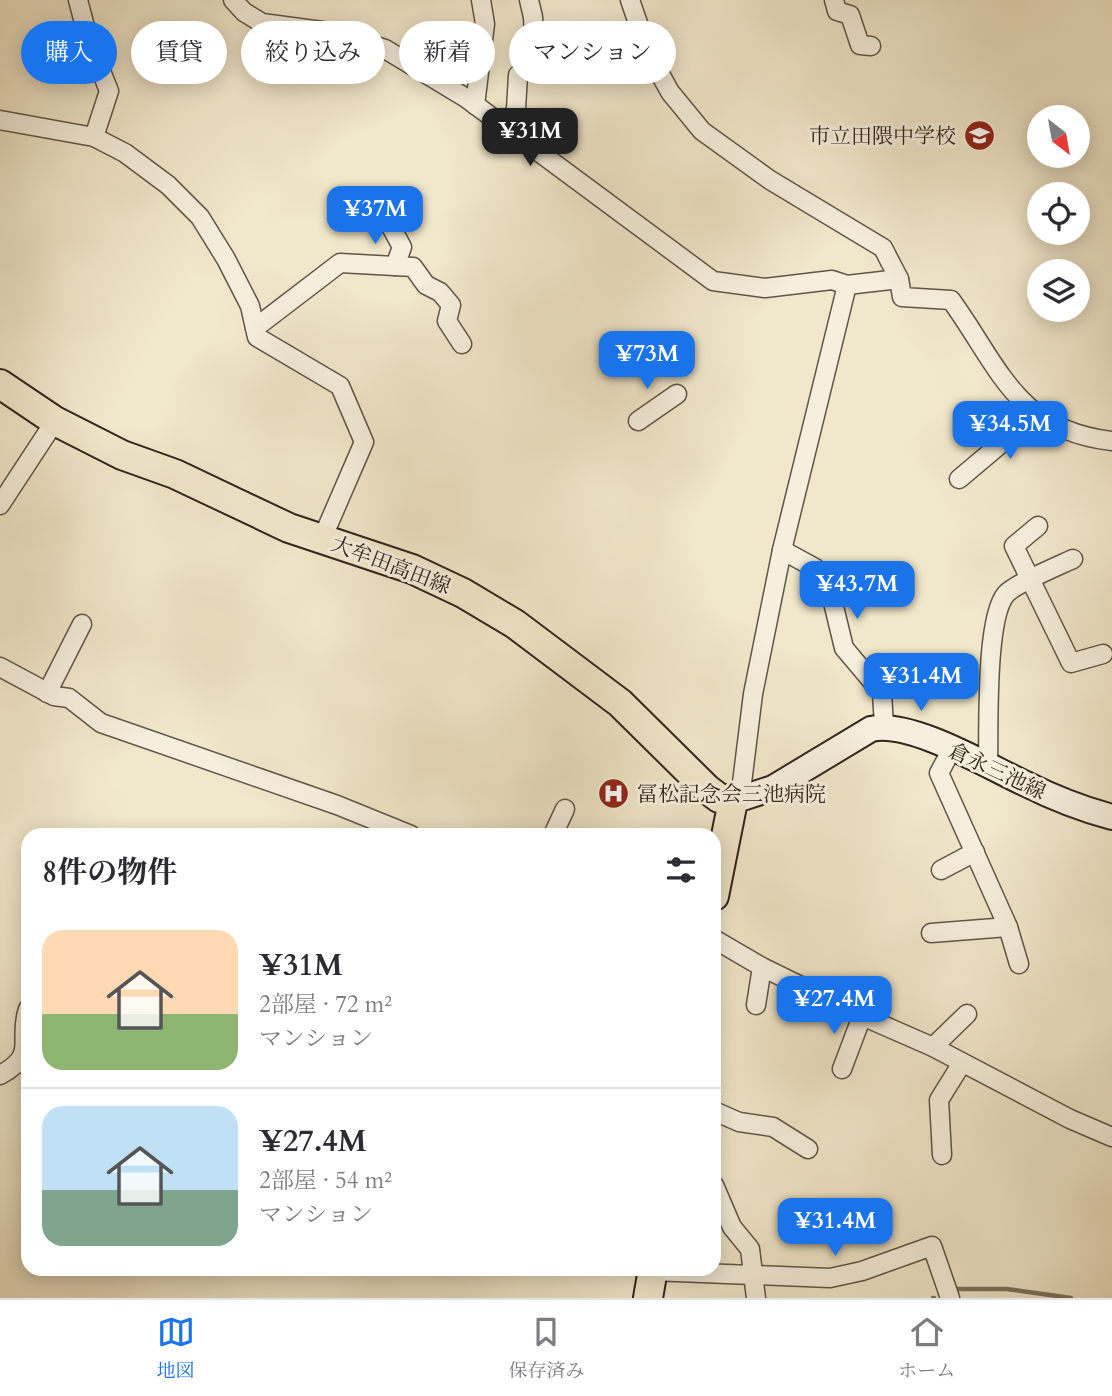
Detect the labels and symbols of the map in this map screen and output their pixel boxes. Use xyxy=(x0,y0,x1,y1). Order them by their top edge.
north arrow xyxy=(1027,105,1090,168)
pin: ¥31M xyxy=(489,108,571,168)
school or university icon: 市立田隈中学校 xyxy=(962,119,996,153)
place label: 市立田隈中学校 xyxy=(809,122,956,151)
pin: ¥37M xyxy=(334,187,416,246)
pin: ¥73M xyxy=(606,332,688,391)
pin: ¥34.5M xyxy=(953,402,1067,461)
street label: 大牟田高田線 xyxy=(327,529,455,602)
pin: ¥43.7M xyxy=(800,562,914,621)
pin: ¥31.4M xyxy=(864,654,978,713)
street label: 倉永三池線 xyxy=(943,736,1050,807)
hospital icon: 冨松記念会三池病院 xyxy=(597,777,631,811)
place label: 冨松記念会三池病院 xyxy=(637,780,826,809)
pin: ¥27.4M xyxy=(777,976,891,1036)
pin: ¥31.4M xyxy=(778,1198,892,1258)

